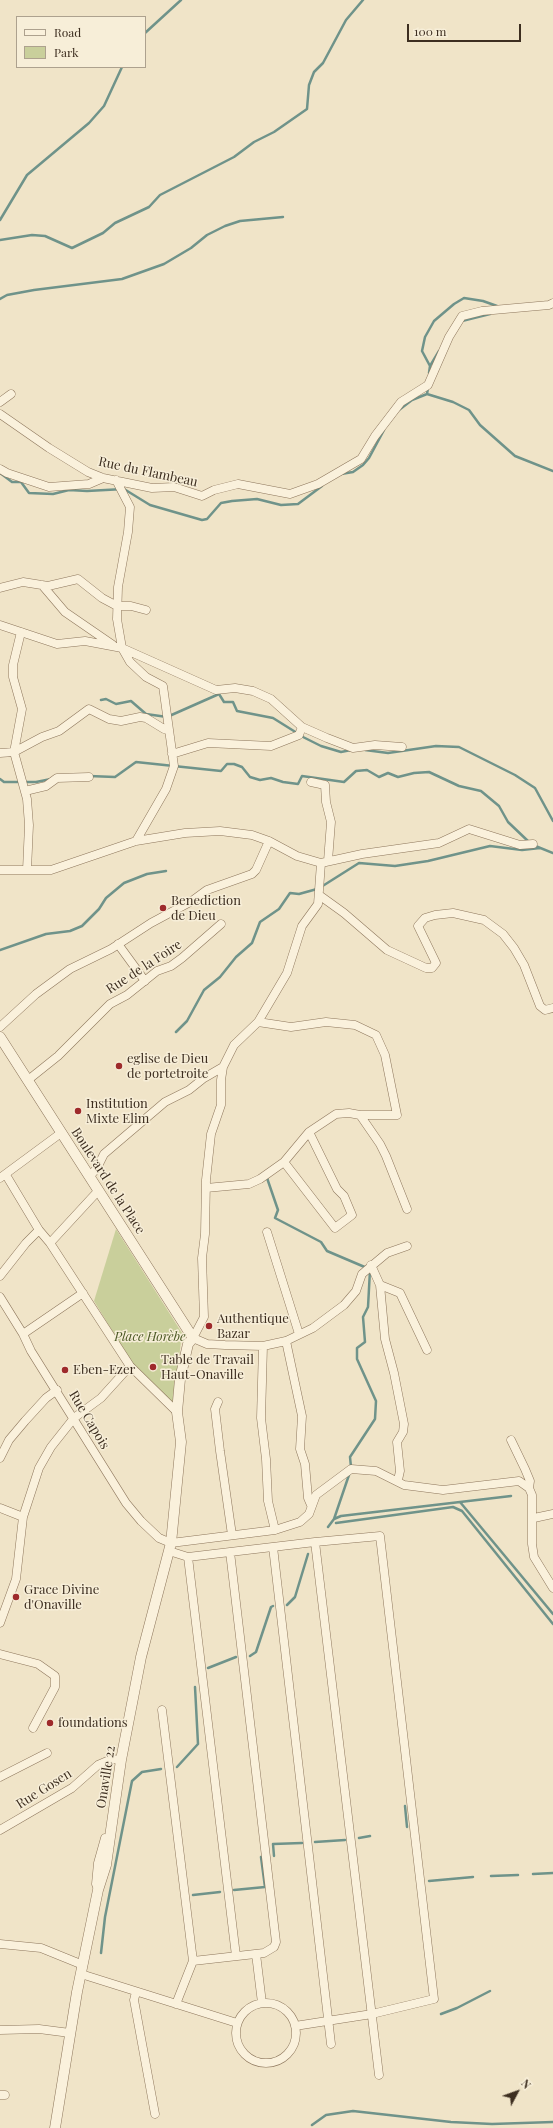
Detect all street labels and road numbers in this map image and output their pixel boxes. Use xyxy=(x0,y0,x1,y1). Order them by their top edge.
street label: Rue du Flambeau xyxy=(97,454,199,490)
street label: Rue de la Foire xyxy=(103,937,185,997)
street label: Boulevard de la Place xyxy=(68,1125,148,1237)
street label: Rue Capois xyxy=(65,1388,113,1452)
street label: Onaville 22 xyxy=(93,1744,119,1810)
street label: Rue Gosen xyxy=(13,1766,75,1812)

